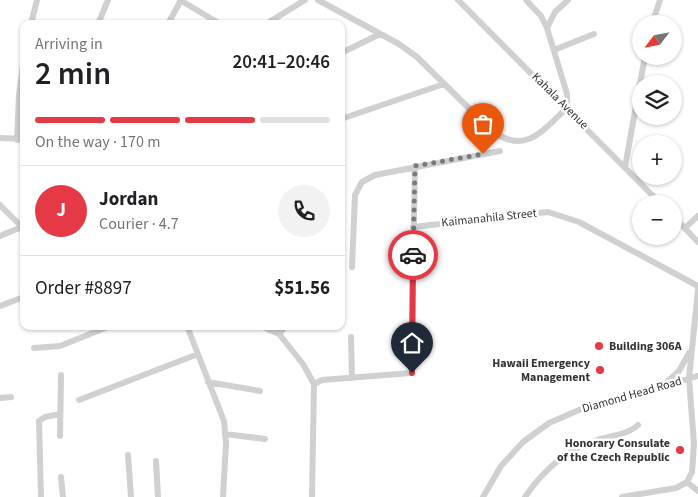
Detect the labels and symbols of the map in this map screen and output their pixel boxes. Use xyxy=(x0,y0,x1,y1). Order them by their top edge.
north arrow xyxy=(632,15,682,65)
street label: Kahala Avenue xyxy=(528,69,592,133)
pin xyxy=(462,103,504,154)
street label: Kaimanahila Street xyxy=(441,205,537,231)
courier xyxy=(388,230,438,280)
pin xyxy=(391,322,433,373)
place label: Building 306A xyxy=(609,338,682,355)
marker: Building 306A xyxy=(593,340,605,352)
place label: Hawaii Emergency Management xyxy=(492,355,591,386)
marker: Hawaii Emergency Management xyxy=(594,364,606,376)
street label: Diamond Head Road xyxy=(580,373,684,417)
place label: Honorary Consulate of the Czech Republic xyxy=(557,435,670,466)
marker: Honorary Consulate of the Czech Republic xyxy=(674,444,686,456)

